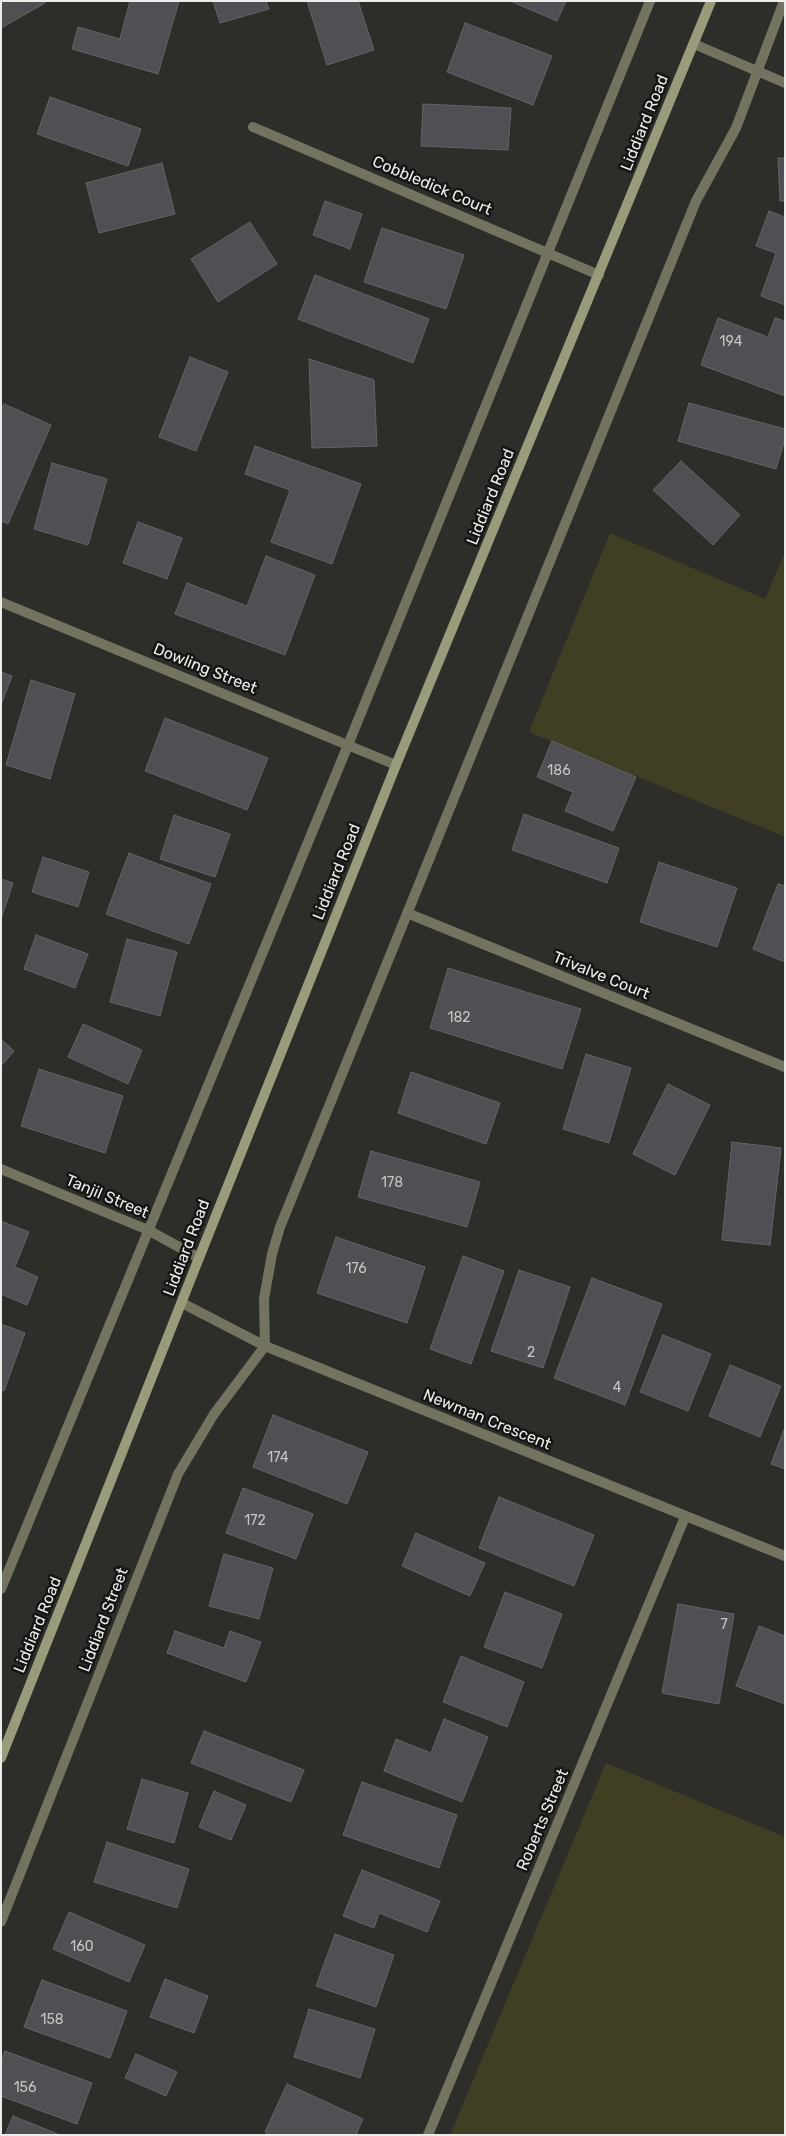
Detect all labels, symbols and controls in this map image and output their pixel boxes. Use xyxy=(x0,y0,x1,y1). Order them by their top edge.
street label: Liddiard Road xyxy=(617,72,673,174)
street label: Cobbledick Court xyxy=(369,152,495,220)
house number: 194 xyxy=(720,334,742,350)
street label: Liddiard Road xyxy=(463,446,519,548)
street label: Dowling Street xyxy=(150,639,260,699)
house number: 186 xyxy=(547,763,571,779)
street label: Liddiard Road xyxy=(309,821,365,923)
street label: Trivalve Court xyxy=(550,948,652,1004)
house number: 182 xyxy=(447,1010,471,1026)
street label: Tanjil Street xyxy=(63,1171,151,1223)
house number: 178 xyxy=(381,1175,403,1191)
street label: Liddiard Road xyxy=(160,1197,214,1299)
house number: 176 xyxy=(345,1261,367,1277)
house number: 2 xyxy=(527,1345,535,1361)
house number: 4 xyxy=(613,1380,621,1396)
street label: Newman Crescent xyxy=(420,1385,554,1455)
house number: 174 xyxy=(267,1450,289,1466)
house number: 172 xyxy=(244,1513,266,1529)
street label: Liddiard Street xyxy=(75,1565,133,1675)
street label: Liddiard Road xyxy=(10,1574,66,1676)
house number: 7 xyxy=(720,1617,728,1633)
street label: Roberts Street xyxy=(513,1766,573,1874)
house number: 160 xyxy=(70,1939,94,1955)
house number: 158 xyxy=(40,2012,64,2028)
house number: 156 xyxy=(14,2080,36,2096)

